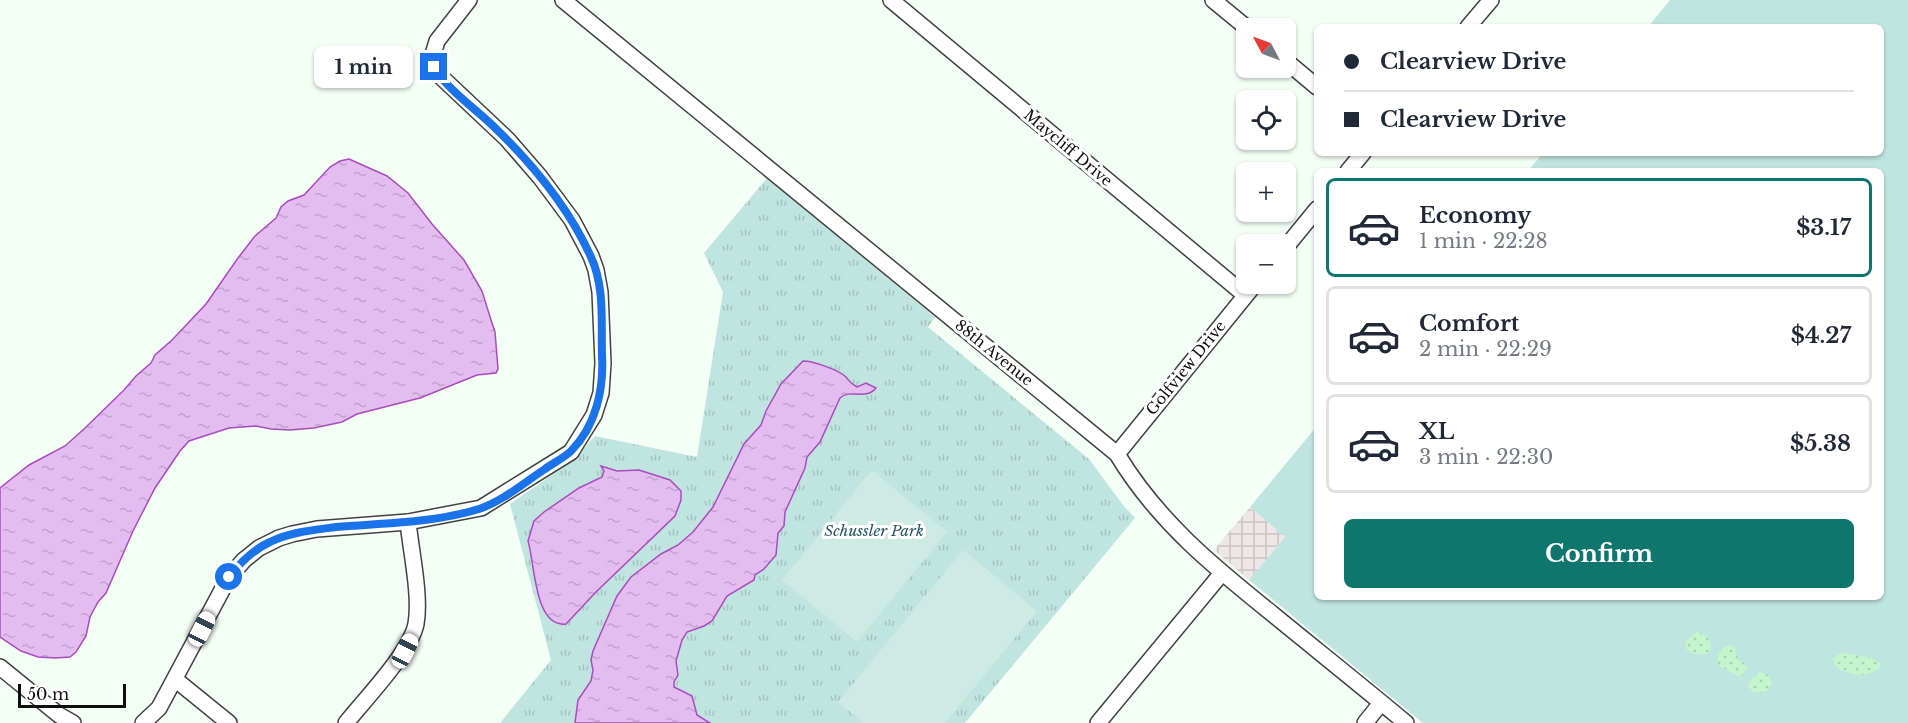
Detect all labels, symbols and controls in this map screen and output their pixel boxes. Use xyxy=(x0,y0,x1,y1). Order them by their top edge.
north arrow xyxy=(1236,18,1296,78)
map controls xyxy=(1236,18,1296,294)
callout: 1 min xyxy=(314,46,413,88)
text: Clearview Drive xyxy=(1380,48,1566,75)
route end xyxy=(420,53,447,80)
text: 1 min xyxy=(335,55,392,79)
button: locate xyxy=(1236,90,1296,150)
street label: Maycliff Drive xyxy=(1020,105,1116,190)
text: Clearview Drive xyxy=(1380,106,1566,133)
button: + xyxy=(1236,162,1296,222)
icon: car xyxy=(1347,201,1401,255)
text: Economy xyxy=(1419,202,1531,229)
text: $3.17 xyxy=(1796,214,1851,241)
text: 1 min · 22:28 xyxy=(1419,229,1548,253)
button: − xyxy=(1236,234,1296,294)
icon: car xyxy=(1347,309,1401,363)
text: Comfort xyxy=(1419,310,1519,337)
street label: 88th Avenue xyxy=(951,315,1037,390)
street label: Golfview Drive xyxy=(1142,317,1230,419)
text: $4.27 xyxy=(1791,322,1851,349)
text: 2 min · 22:29 xyxy=(1419,337,1552,361)
icon: car xyxy=(1347,417,1401,471)
text: XL xyxy=(1419,418,1454,445)
text: $5.38 xyxy=(1790,430,1851,457)
text: 3 min · 22:30 xyxy=(1419,445,1553,469)
button: Confirm xyxy=(1344,519,1854,588)
park label: Schussler Park xyxy=(824,521,924,540)
route start xyxy=(215,563,242,590)
car xyxy=(186,609,218,649)
car xyxy=(389,631,421,671)
scale bar xyxy=(18,681,126,708)
text: 50 m xyxy=(27,684,69,704)

